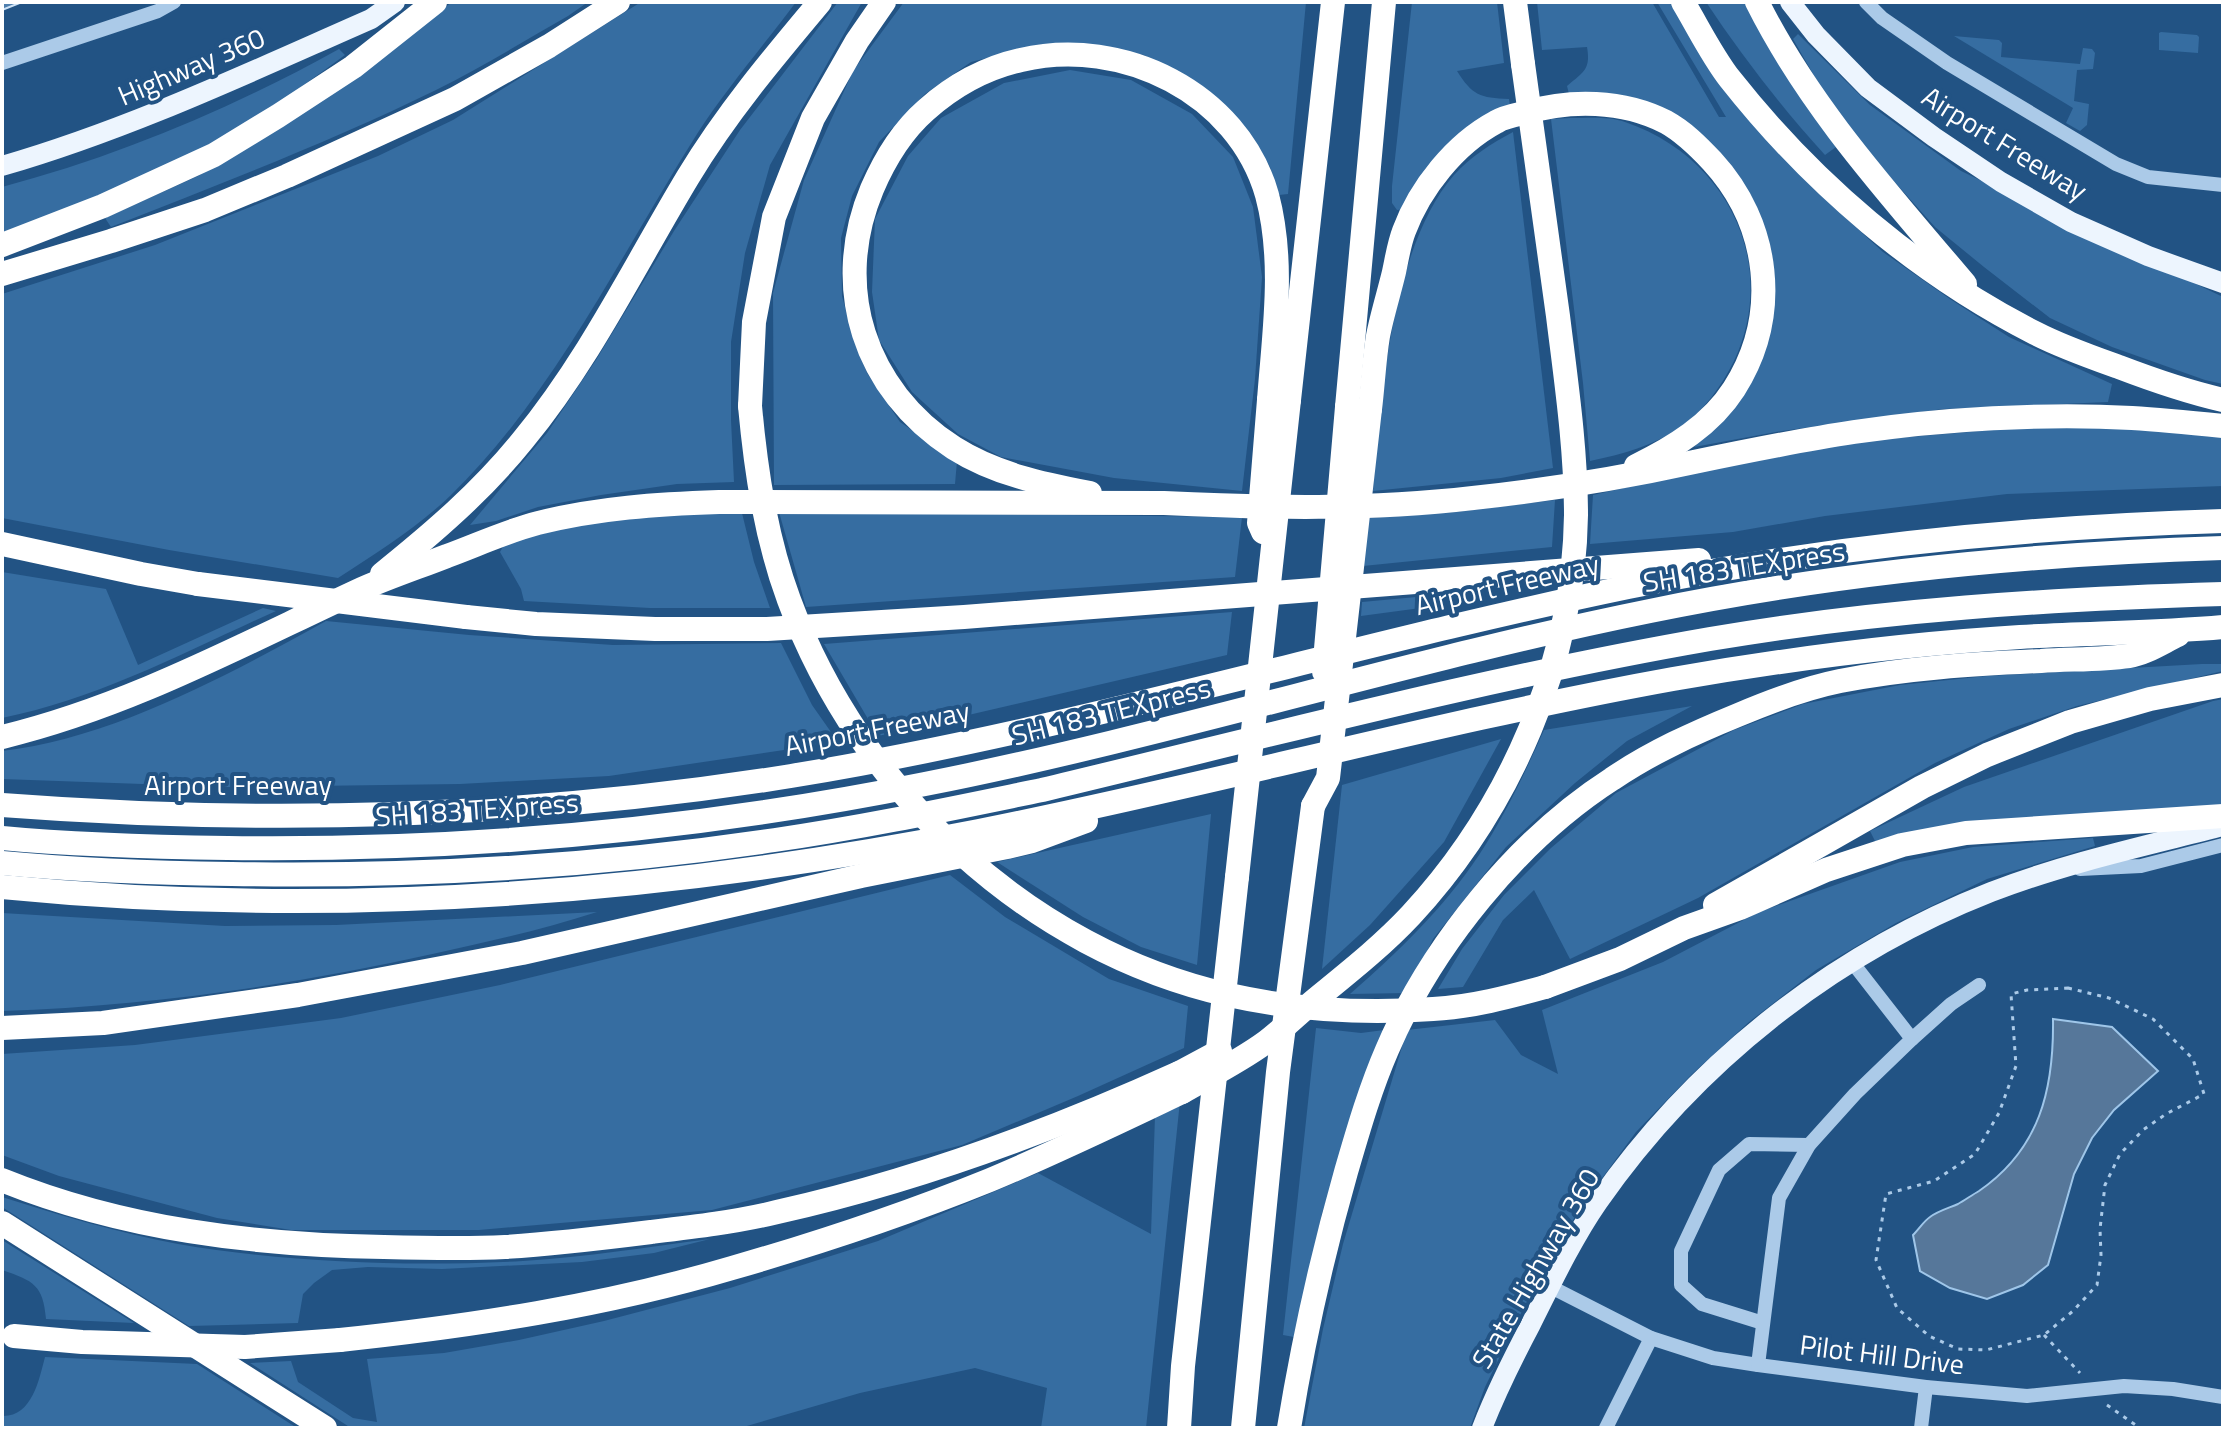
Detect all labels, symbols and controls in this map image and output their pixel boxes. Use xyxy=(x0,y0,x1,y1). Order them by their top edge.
street label: Highway 360 xyxy=(111,16,271,116)
street label: Airport Freeway xyxy=(1914,75,2096,211)
street label: SH 183 TEXpress xyxy=(1640,529,1848,603)
street label: Airport Freeway xyxy=(1411,542,1603,626)
street label: SH 183 TEXpress xyxy=(1007,666,1215,756)
street label: Airport Freeway xyxy=(781,689,973,767)
street label: Airport Freeway xyxy=(144,763,332,806)
street label: SH 183 TEXpress xyxy=(374,780,580,838)
street label: State Highway 360 xyxy=(1460,1160,1610,1376)
street label: Pilot Hill Drive xyxy=(1797,1323,1967,1385)

